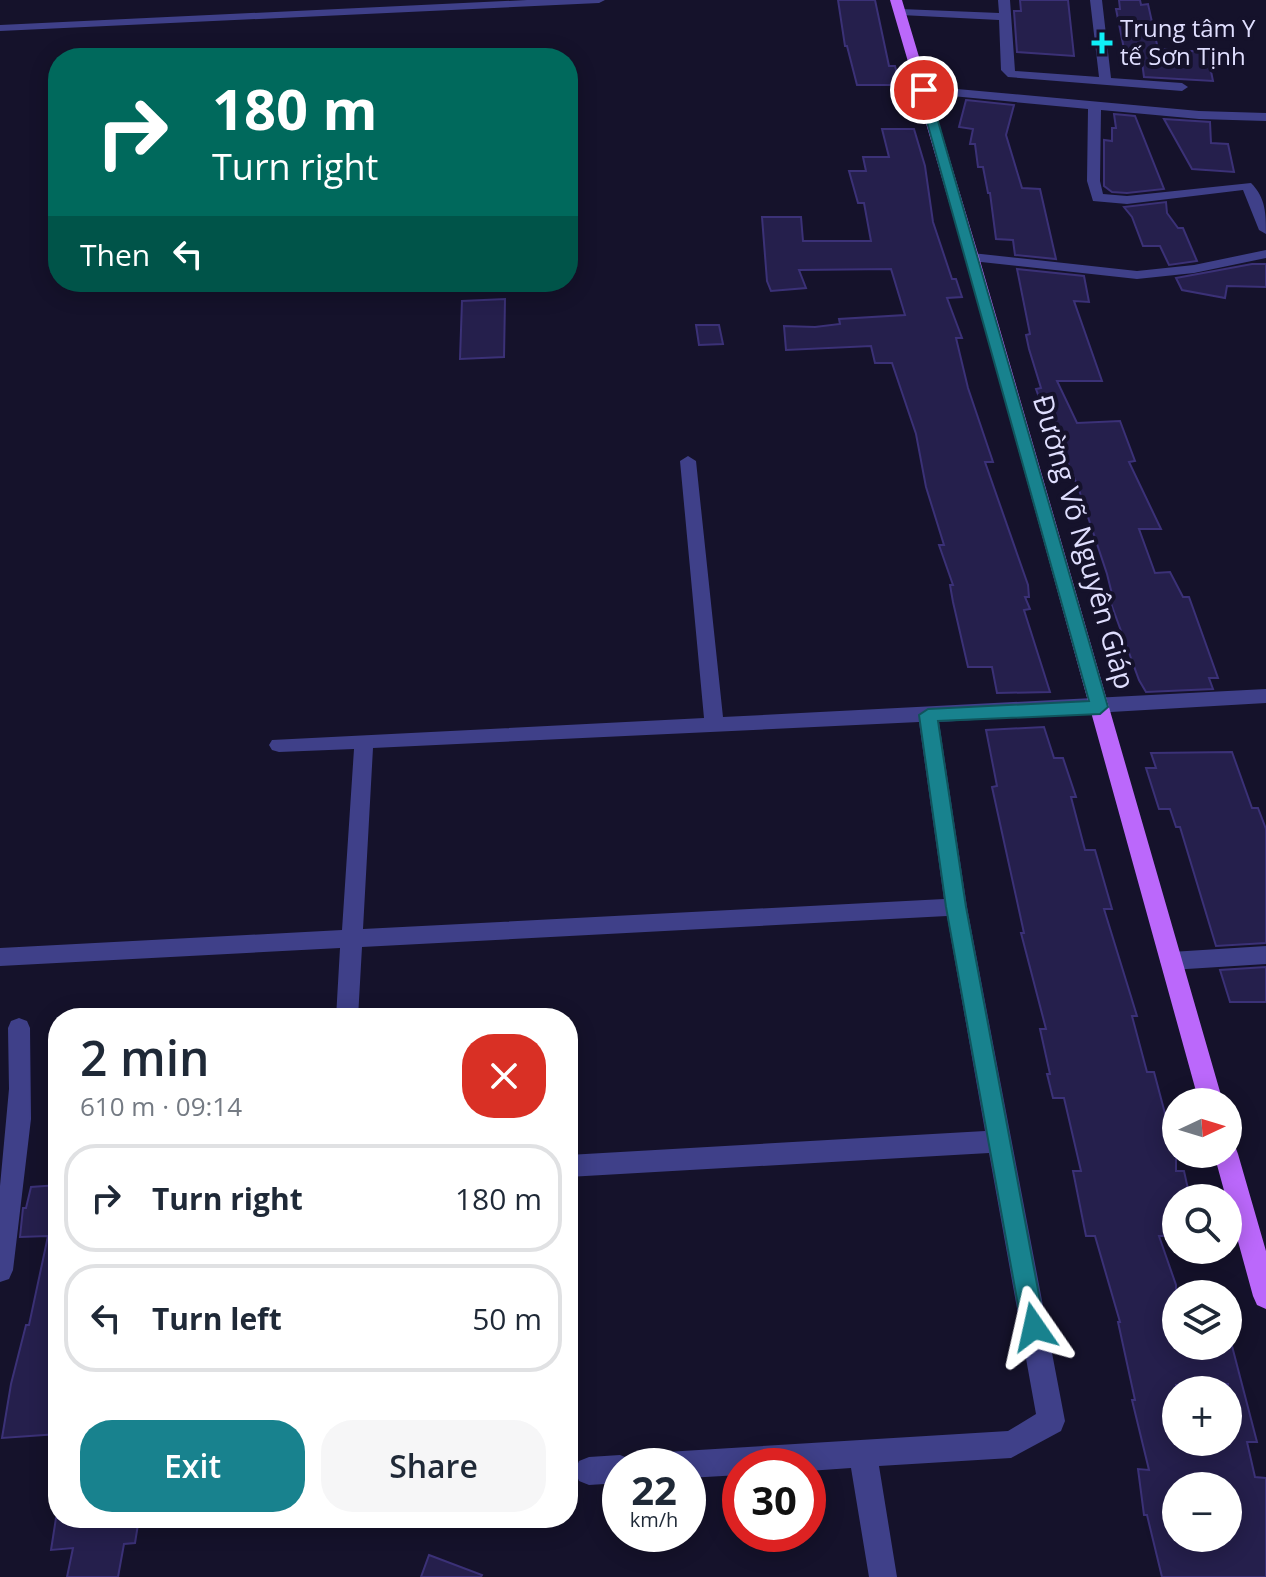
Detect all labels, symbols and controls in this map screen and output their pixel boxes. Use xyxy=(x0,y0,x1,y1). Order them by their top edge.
place label: Trung tâm Y tế Sơn Tịnh xyxy=(1120,11,1256,72)
marker: Trung tâm Y tế Sơn Tịnh xyxy=(1091,32,1113,54)
pin xyxy=(890,56,958,124)
icon: arrive xyxy=(902,68,946,112)
text: 180 m xyxy=(212,70,378,146)
icon: right xyxy=(80,80,184,184)
text: Turn right xyxy=(212,142,378,191)
icon: left xyxy=(166,232,210,276)
text: Then xyxy=(80,234,150,275)
street label: Đường Võ Nguyên Giáp xyxy=(1025,390,1145,693)
text: 2 min xyxy=(80,1025,210,1090)
button: close xyxy=(462,1034,546,1118)
text: 610 m · 09:14 xyxy=(80,1088,242,1124)
north arrow xyxy=(1162,1088,1242,1168)
map controls xyxy=(1162,1088,1242,1552)
icon: right xyxy=(84,1176,128,1220)
text: Turn right xyxy=(152,1178,303,1219)
text: 180 m xyxy=(455,1178,542,1219)
button: search xyxy=(1162,1184,1242,1264)
button: layers xyxy=(1162,1280,1242,1360)
position arrow xyxy=(992,1285,1076,1369)
icon: left xyxy=(84,1296,128,1340)
text: Turn left xyxy=(152,1298,282,1339)
text: 50 m xyxy=(472,1298,542,1339)
button: + xyxy=(1162,1376,1242,1456)
button: Exit xyxy=(80,1420,305,1512)
button: Share xyxy=(321,1420,546,1512)
speed limit sign: 30 xyxy=(722,1448,826,1552)
text: 22 xyxy=(631,1462,677,1517)
button: − xyxy=(1162,1472,1242,1552)
text: km/h xyxy=(630,1506,678,1533)

